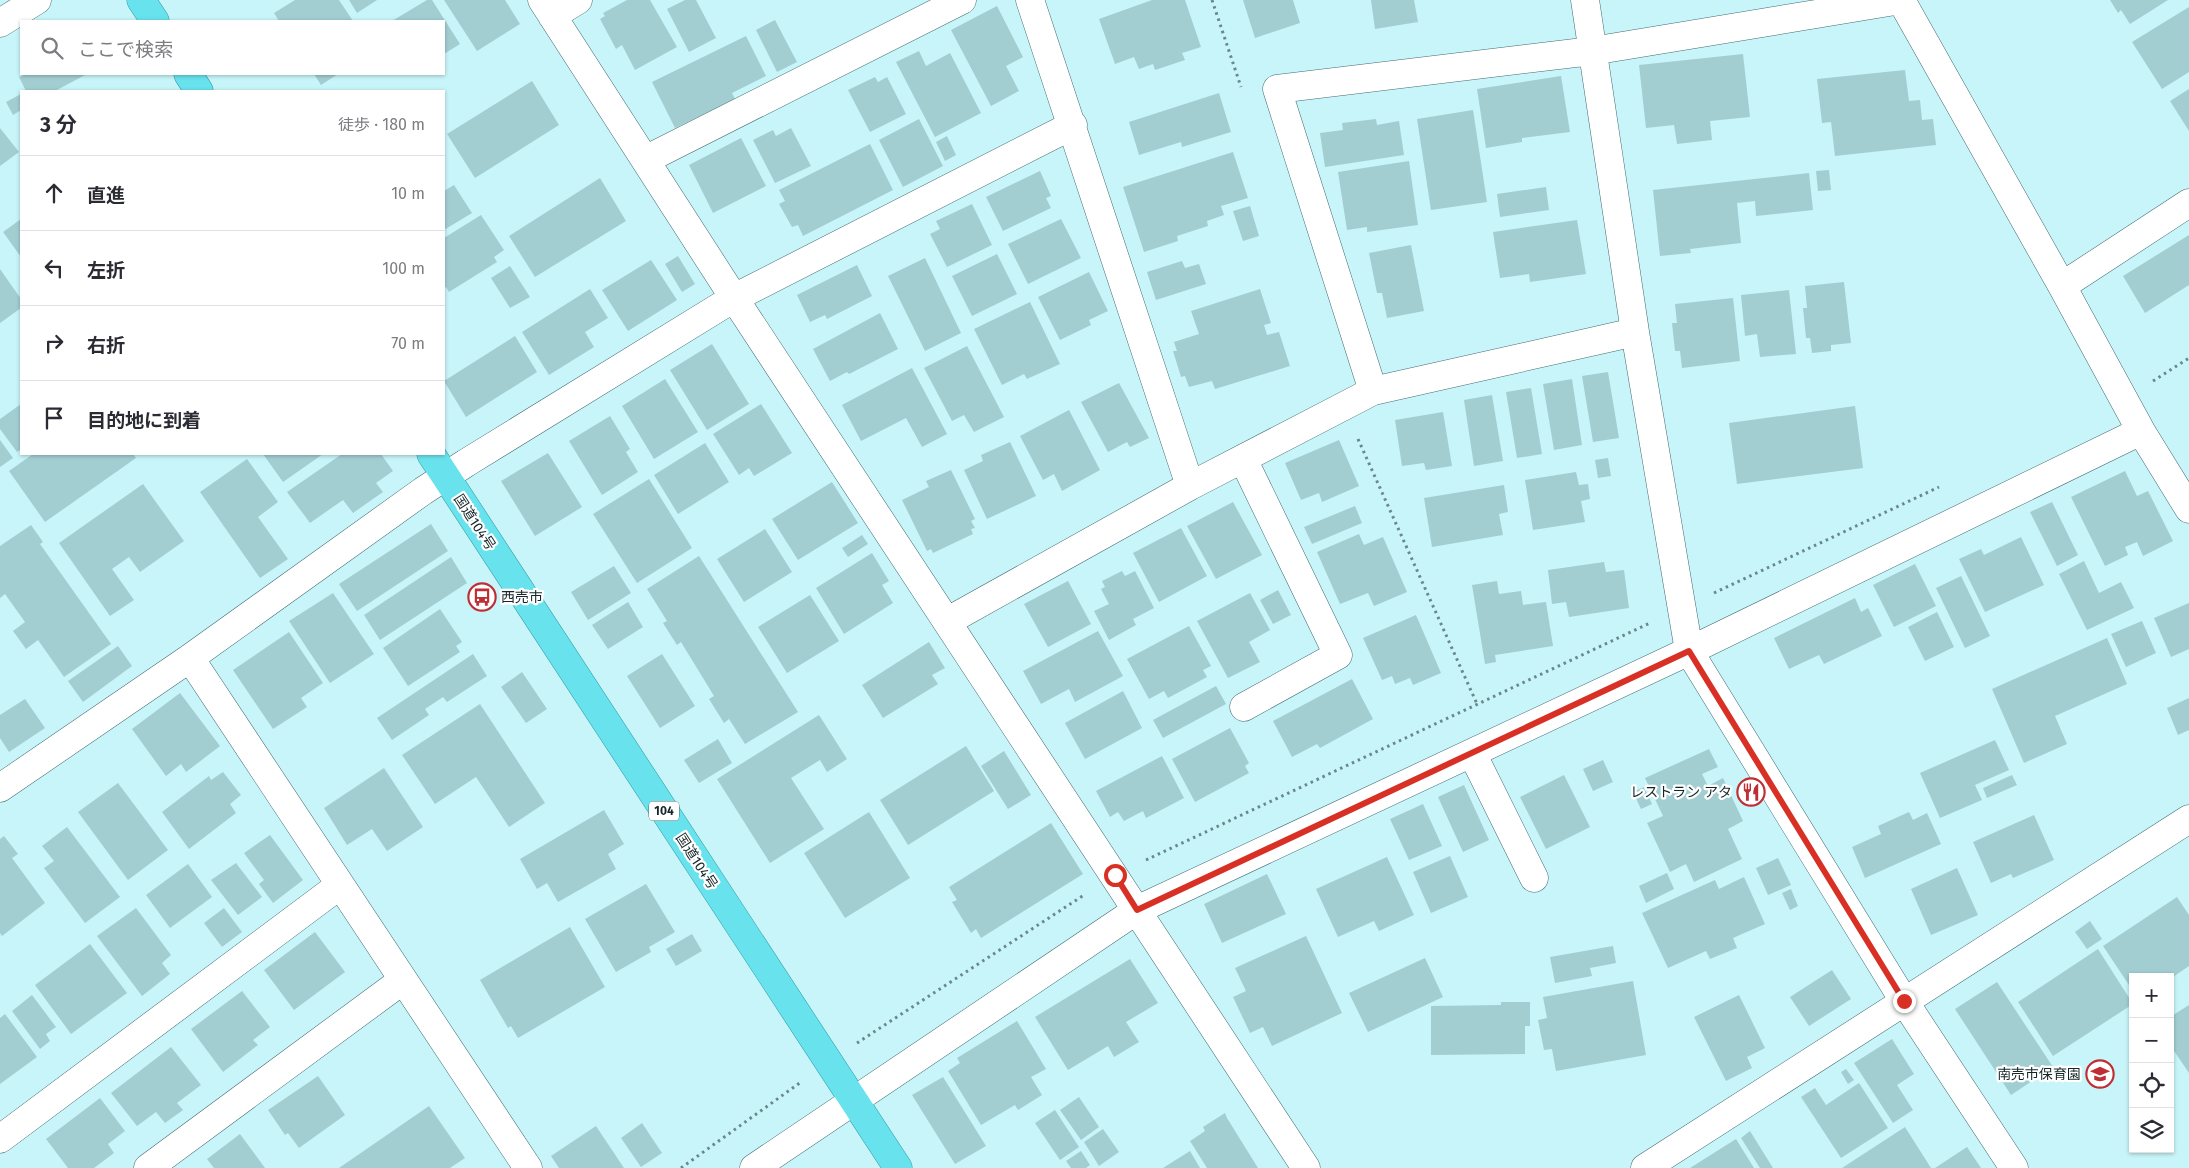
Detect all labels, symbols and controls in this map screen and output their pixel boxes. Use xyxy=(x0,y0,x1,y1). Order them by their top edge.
search box xyxy=(20,20,445,75)
icon: search xyxy=(38,34,66,62)
text: ここで検索 xyxy=(78,38,173,61)
text: 3 分 xyxy=(40,112,77,138)
text: 徒歩 · 180 m xyxy=(338,115,425,134)
icon: ahead xyxy=(40,179,68,207)
text: 直進 xyxy=(87,184,125,207)
text: 10 m xyxy=(391,184,425,203)
icon: left xyxy=(40,254,68,282)
text: 左折 xyxy=(87,259,125,282)
text: 100 m xyxy=(382,259,425,278)
icon: right xyxy=(40,329,68,357)
text: 右折 xyxy=(87,334,125,357)
text: 70 m xyxy=(391,334,425,353)
icon: arrive xyxy=(40,404,68,432)
text: 目的地に到着 xyxy=(87,409,201,432)
street label: 国道104号 xyxy=(450,491,499,553)
bus stop icon: 西売市 xyxy=(467,582,497,612)
place label: 西売市 xyxy=(501,589,543,606)
restaurant icon: レストラン アタ xyxy=(1736,777,1766,807)
place label: レストラン アタ xyxy=(1630,784,1732,801)
road number: 104 xyxy=(649,801,679,820)
street label: 国道104号 xyxy=(672,830,721,892)
route start xyxy=(1104,864,1127,887)
map controls xyxy=(2129,973,2174,1153)
button: + xyxy=(2129,973,2174,1018)
route end xyxy=(1893,990,1916,1013)
button: − xyxy=(2129,1018,2174,1063)
school or university icon: 南売市保育園 xyxy=(2085,1059,2115,1089)
button: locate xyxy=(2129,1063,2174,1108)
place label: 南売市保育園 xyxy=(1997,1066,2081,1083)
button: layers xyxy=(2129,1108,2174,1153)

